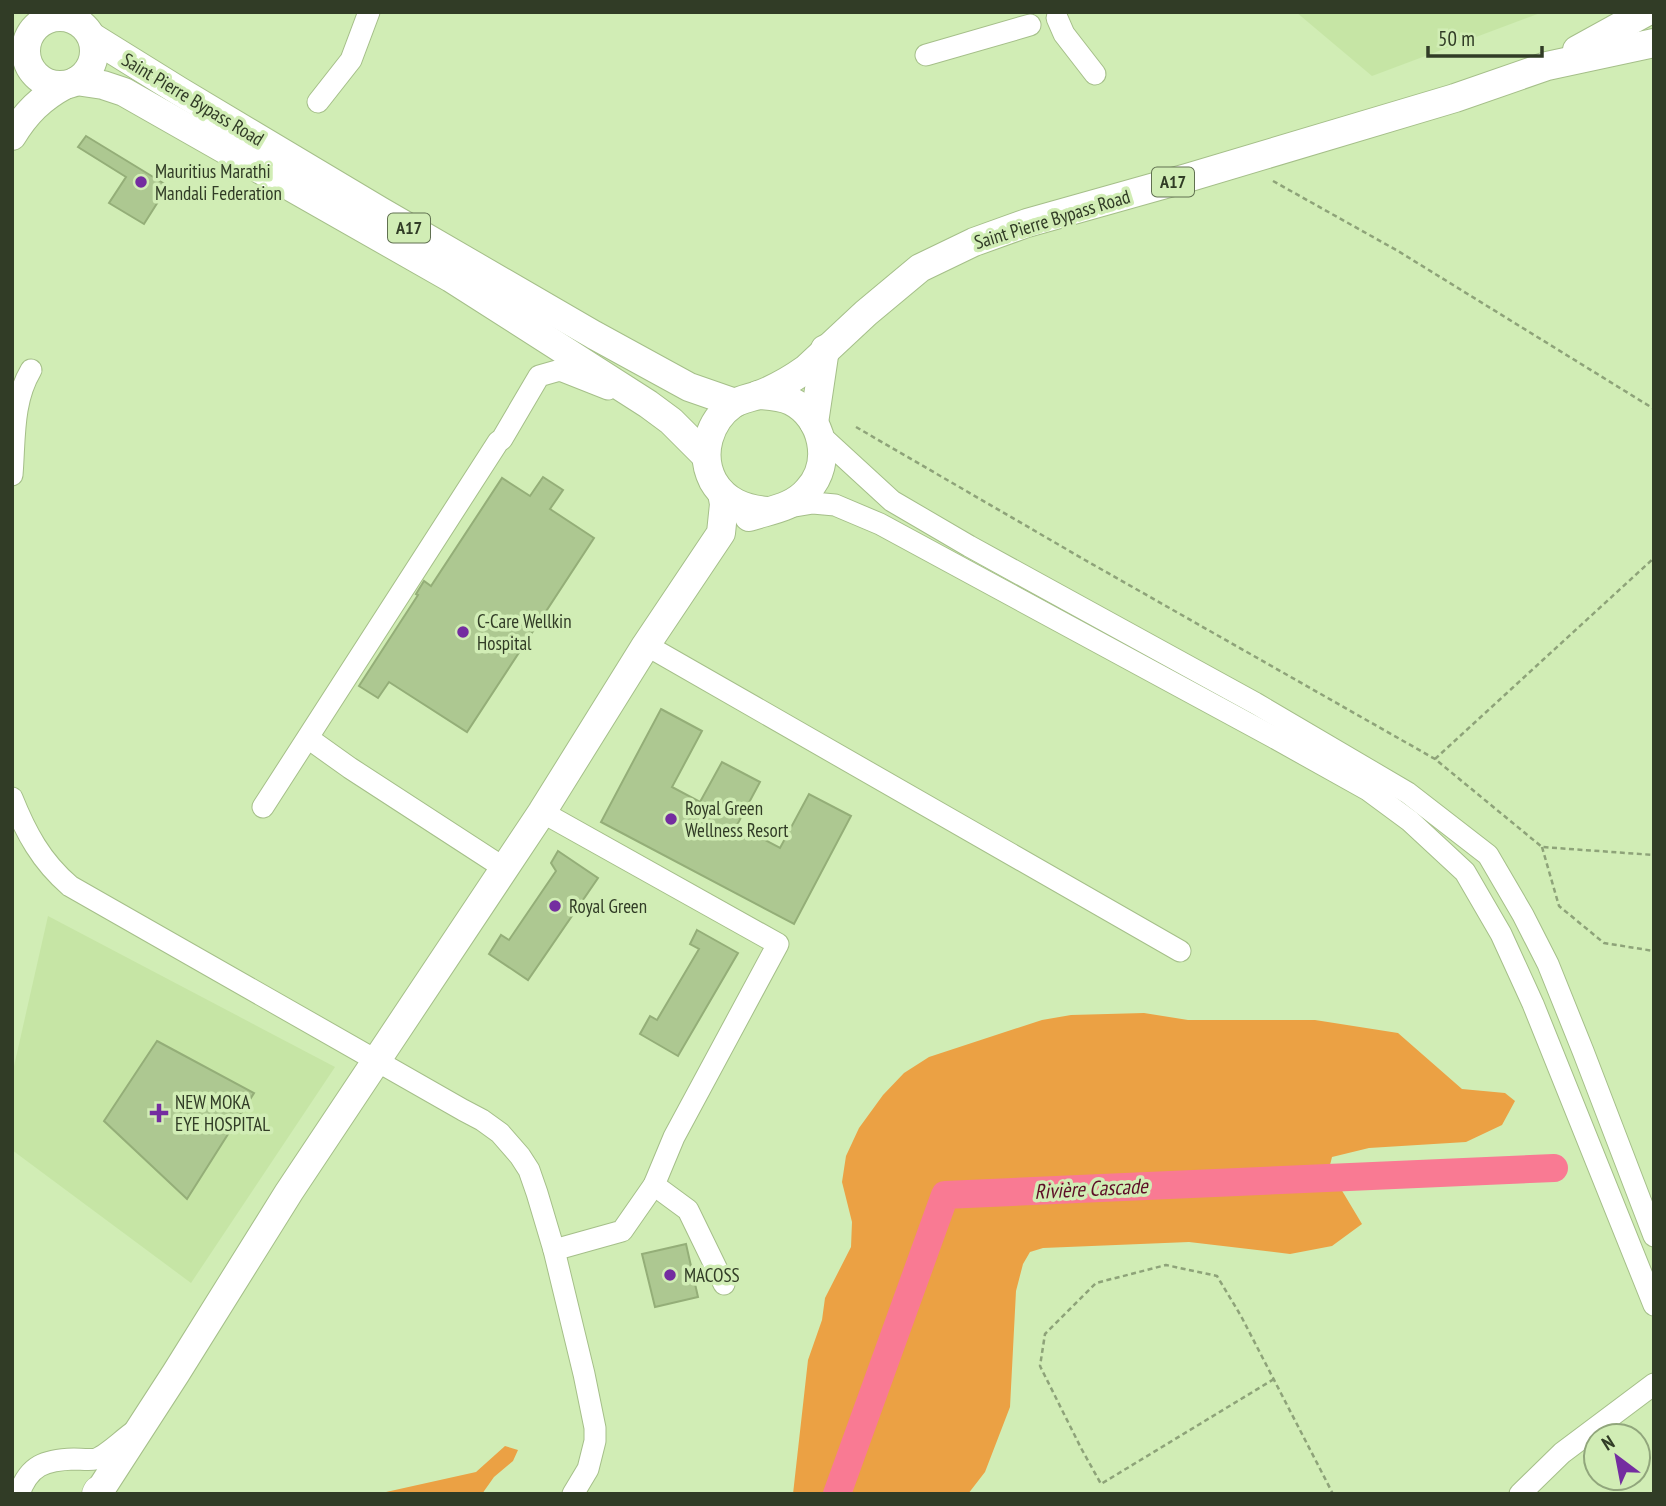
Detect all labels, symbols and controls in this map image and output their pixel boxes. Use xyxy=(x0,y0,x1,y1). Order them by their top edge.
scale bar xyxy=(1428,14,1542,58)
text: 50 m xyxy=(1438,25,1475,52)
street label: Saint Pierre Bypass Road xyxy=(118,47,268,151)
place label: Mauritius Marathi Mandali Federation xyxy=(155,159,282,205)
road number: A17 xyxy=(1152,168,1194,196)
marker: Mauritius Marathi Mandali Federation xyxy=(133,174,149,190)
street label: Saint Pierre Bypass Road xyxy=(971,184,1133,254)
road number: A17 xyxy=(388,213,430,242)
place label: C-Care Wellkin Hospital xyxy=(477,609,572,655)
marker: C-Care Wellkin Hospital xyxy=(455,624,471,640)
place label: Royal Green Wellness Resort xyxy=(685,796,789,842)
marker: Royal Green Wellness Resort xyxy=(663,811,679,827)
place label: Royal Green xyxy=(569,894,647,918)
marker: Royal Green xyxy=(547,898,563,914)
place label: NEW MOKA EYE HOSPITAL xyxy=(175,1090,270,1136)
marker: NEW MOKA EYE HOSPITAL xyxy=(149,1103,169,1123)
water label: Rivière Cascade xyxy=(1034,1172,1150,1205)
place label: MACOSS xyxy=(684,1263,740,1287)
marker: MACOSS xyxy=(662,1267,678,1283)
north arrow xyxy=(1582,1422,1652,1492)
text: N xyxy=(1597,1430,1619,1455)

